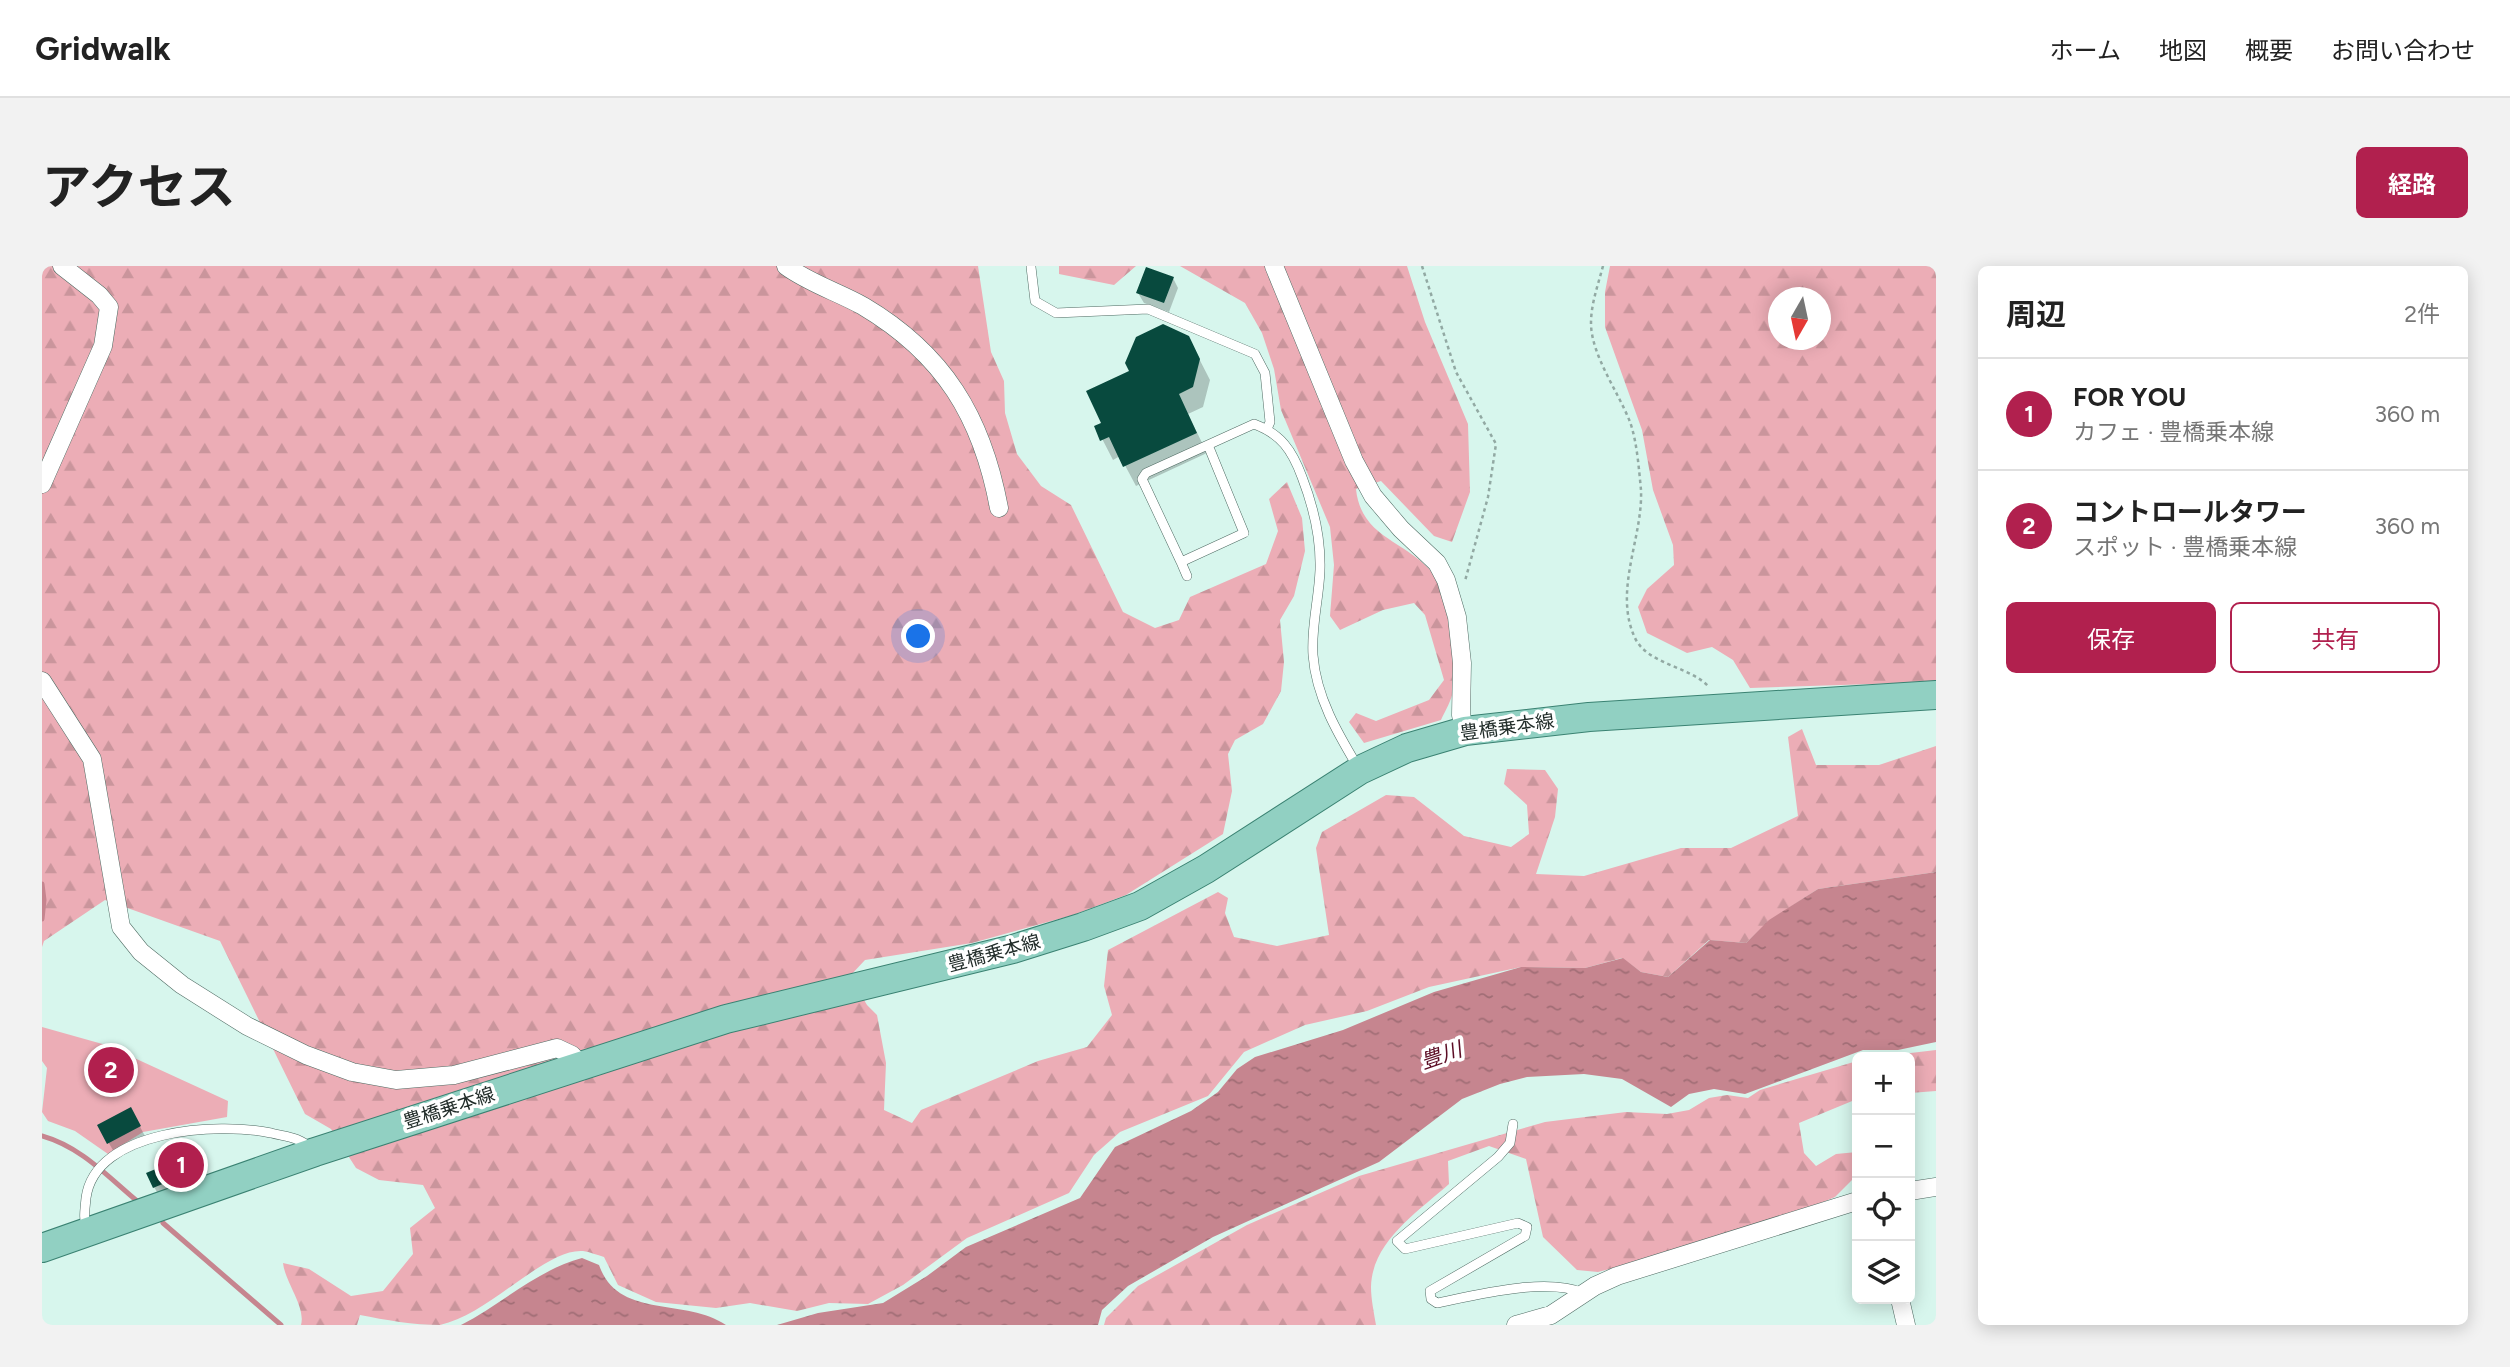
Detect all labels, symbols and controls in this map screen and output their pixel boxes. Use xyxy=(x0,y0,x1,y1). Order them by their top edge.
text: Gridwalk xyxy=(35,29,171,68)
text: ホーム xyxy=(2050,36,2121,65)
text: 地図 xyxy=(2159,36,2207,65)
text: 概要 xyxy=(2245,36,2293,65)
text: お問い合わせ xyxy=(2331,36,2475,65)
button: 経路 xyxy=(2356,147,2468,218)
text: アクセス xyxy=(42,157,236,216)
north arrow xyxy=(1768,287,1831,350)
text: 周辺 xyxy=(2006,296,2066,333)
text: 2件 xyxy=(2404,300,2440,328)
text: FOR YOU xyxy=(2073,381,2186,413)
text: 1 xyxy=(2024,400,2034,428)
text: 360 m xyxy=(2374,400,2440,428)
text: カフェ · 豊橋乗本線 xyxy=(2073,418,2274,446)
text: コントロールタワー xyxy=(2073,496,2307,528)
text: 2 xyxy=(2022,512,2036,540)
text: 360 m xyxy=(2374,512,2440,540)
text: スポット · 豊橋乗本線 xyxy=(2073,533,2297,561)
button: 保存 xyxy=(2006,602,2216,673)
button: 共有 xyxy=(2230,602,2440,673)
your location xyxy=(901,619,935,653)
street label: 豊橋乗本線 xyxy=(1458,709,1556,745)
street label: 豊橋乗本線 xyxy=(945,930,1043,976)
water label: 豊川 xyxy=(1417,1036,1467,1074)
pin: 2 xyxy=(88,1044,134,1096)
map controls xyxy=(1852,1052,1915,1304)
button: + xyxy=(1852,1052,1915,1115)
street label: 豊橋乗本線 xyxy=(400,1082,498,1134)
button: − xyxy=(1852,1115,1915,1178)
pin: 1 xyxy=(158,1139,204,1191)
button: locate xyxy=(1852,1178,1915,1241)
button: layers xyxy=(1852,1241,1915,1304)

